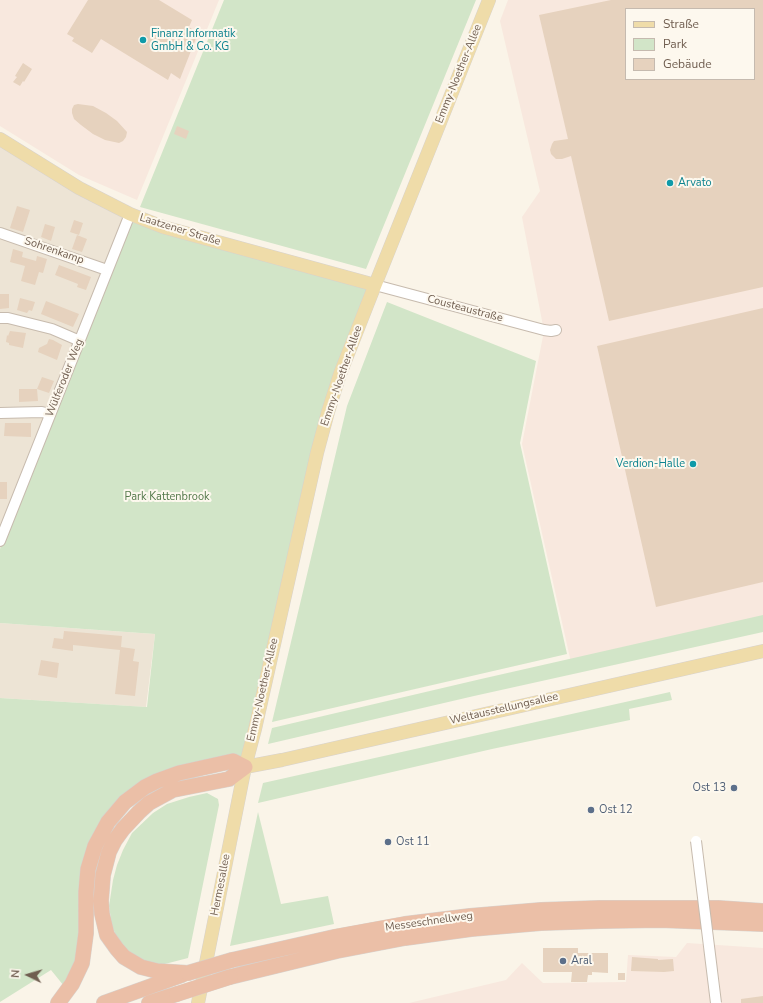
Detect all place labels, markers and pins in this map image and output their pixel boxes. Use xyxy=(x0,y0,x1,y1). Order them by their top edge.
place label: Finanz Informatik GmbH & Co. KG xyxy=(151,27,236,53)
marker: Finanz Informatik GmbH & Co. KG xyxy=(138,35,148,45)
place label: Arvato xyxy=(678,176,712,190)
marker: Arvato xyxy=(665,178,675,188)
place label: Verdion-Halle xyxy=(616,457,685,471)
marker: Verdion-Halle xyxy=(688,459,698,469)
place label: Ost 13 xyxy=(692,781,726,795)
marker: Ost 13 xyxy=(729,783,739,793)
place label: Ost 12 xyxy=(599,803,633,817)
marker: Ost 12 xyxy=(586,805,596,815)
place label: Ost 11 xyxy=(396,835,430,849)
marker: Ost 11 xyxy=(383,837,393,847)
place label: Aral xyxy=(571,954,592,968)
marker: Aral xyxy=(558,956,568,966)

